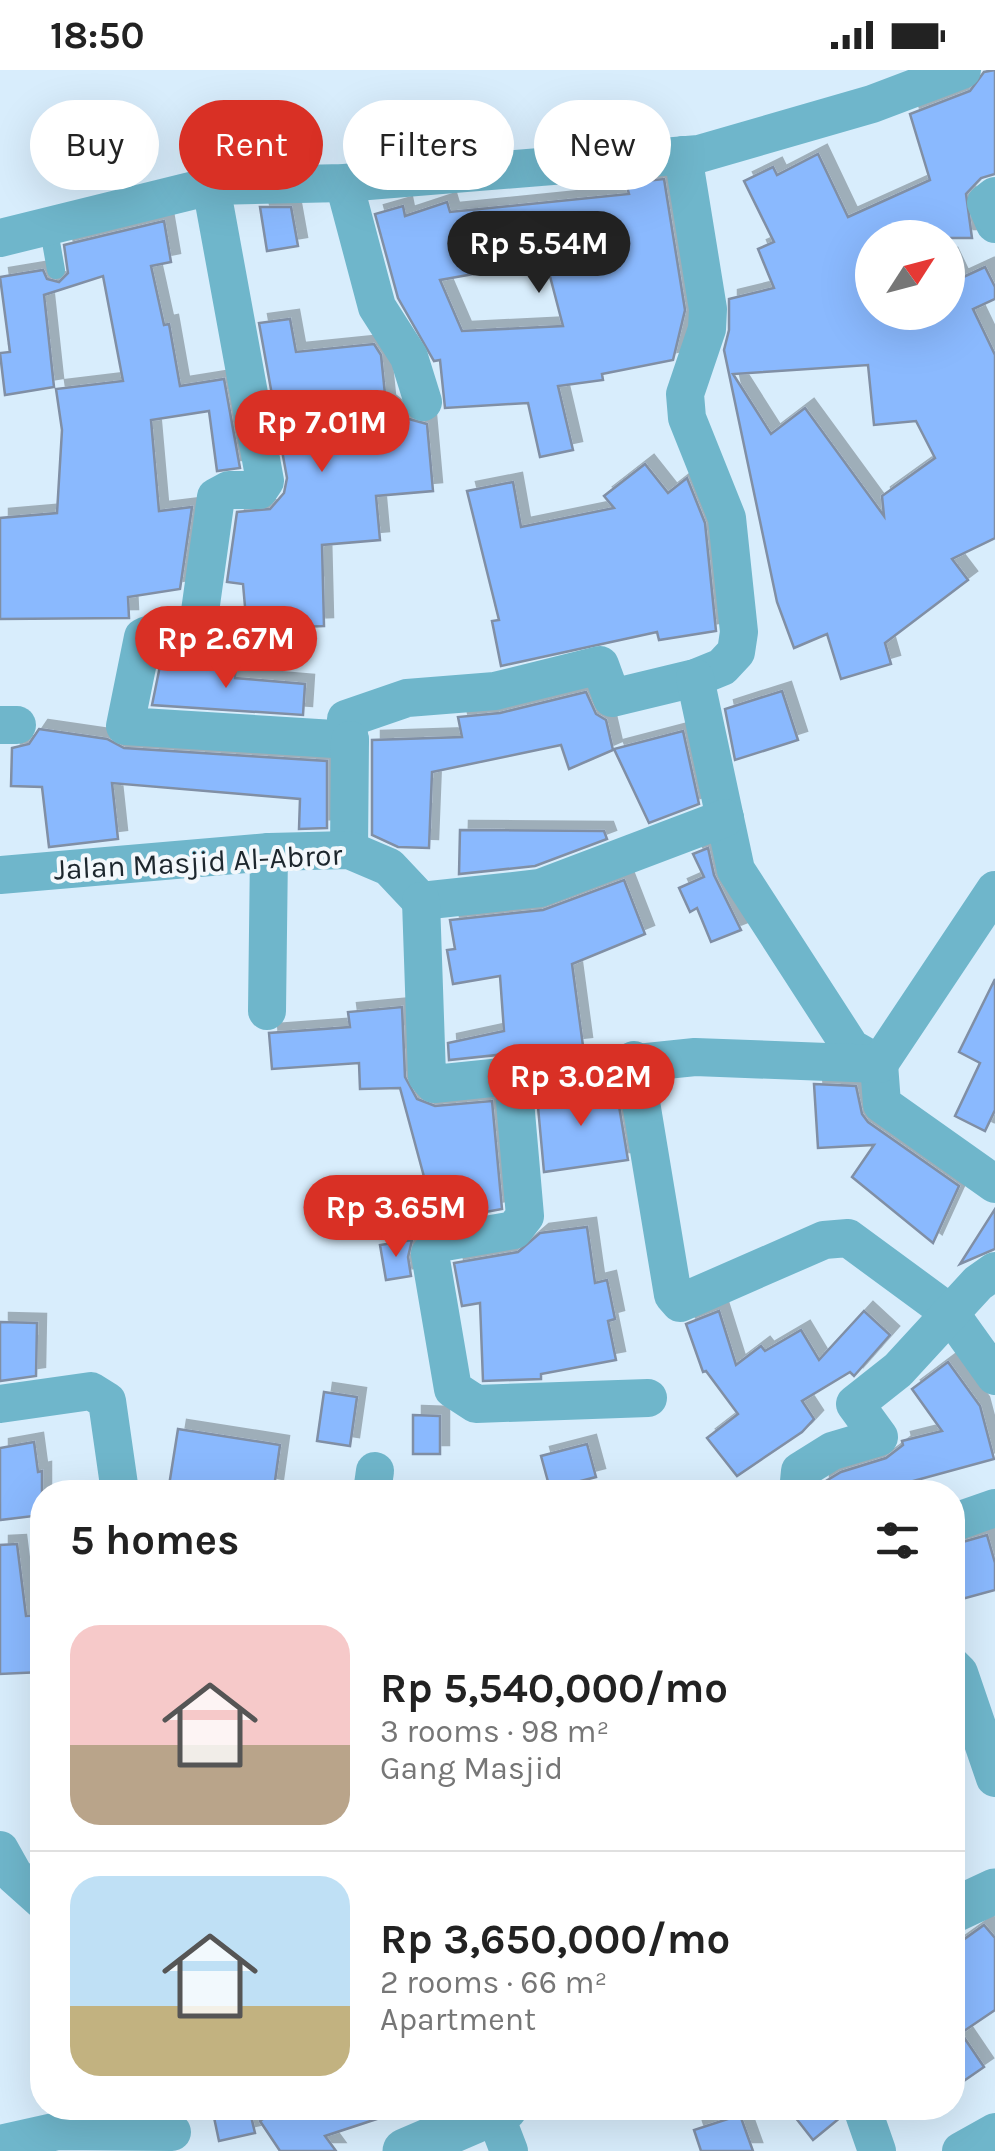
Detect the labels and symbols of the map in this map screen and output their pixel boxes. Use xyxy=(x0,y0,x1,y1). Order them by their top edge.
pin: Rp 5.54M xyxy=(436,211,642,296)
north arrow xyxy=(855,220,965,330)
pin: Rp 7.01M xyxy=(219,390,425,475)
pin: Rp 2.67M xyxy=(123,606,329,691)
street label: Jalan Masjid Al-Abror xyxy=(53,836,343,888)
pin: Rp 3.02M xyxy=(478,1044,684,1129)
pin: Rp 3.65M xyxy=(293,1175,499,1260)

